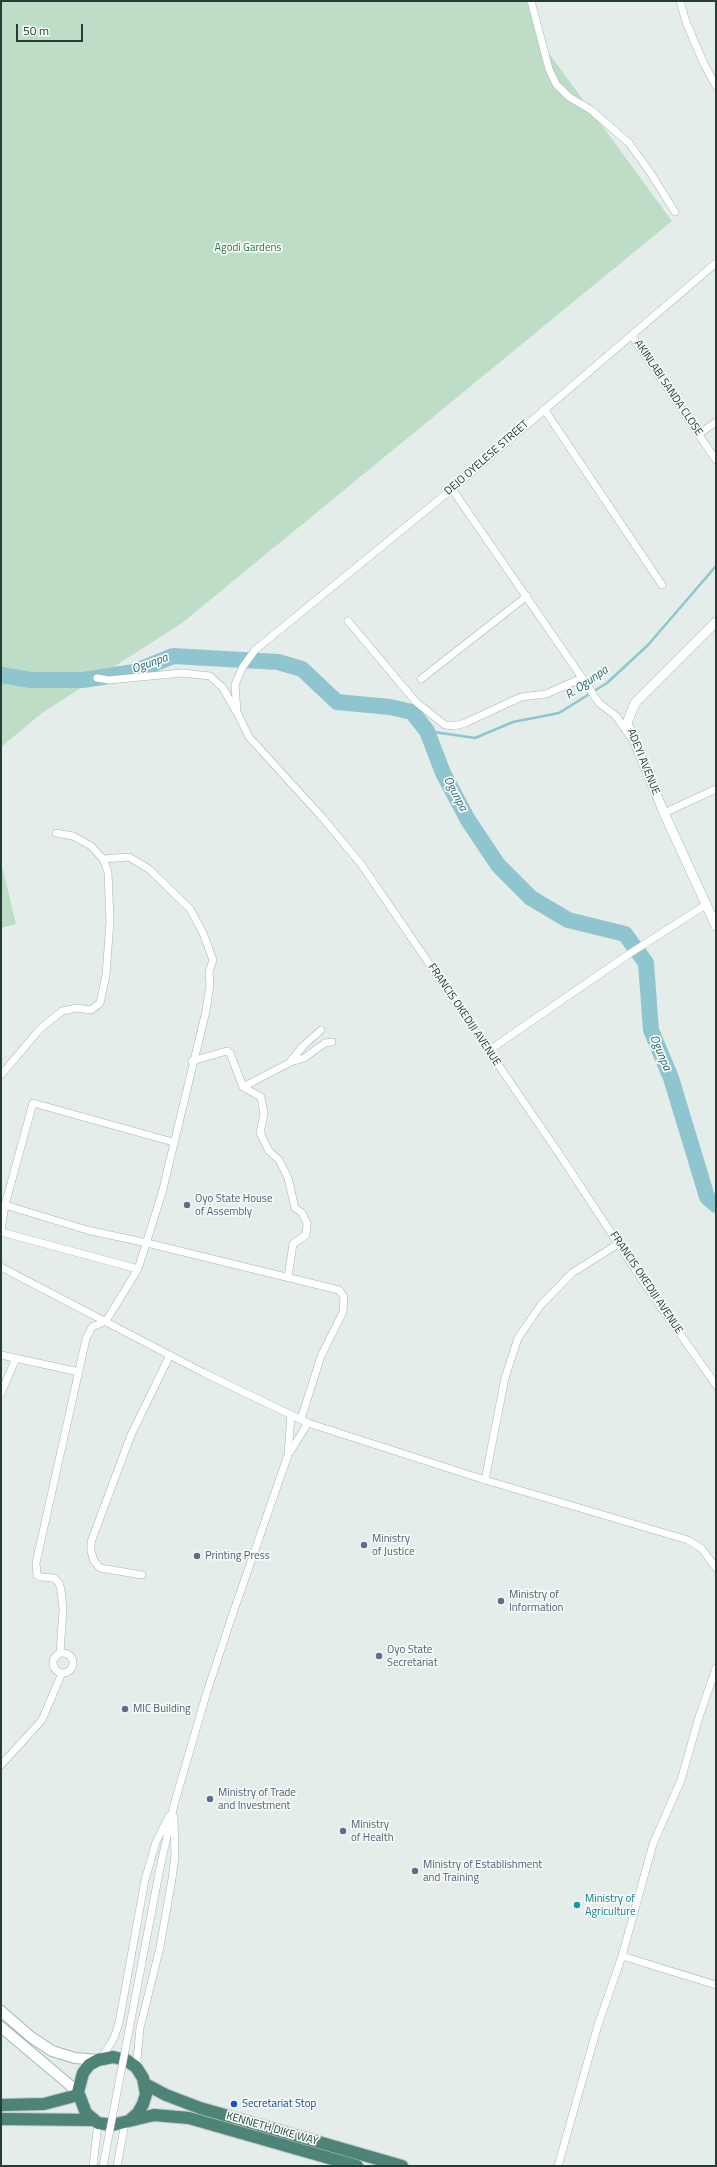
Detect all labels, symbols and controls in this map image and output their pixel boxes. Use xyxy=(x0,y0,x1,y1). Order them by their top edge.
scale bar xyxy=(18,16,85,42)
text: 50 m xyxy=(23,21,49,40)
park label: Agodi Gardens xyxy=(215,241,281,255)
street label: AKINLABI SANDA CLOSE xyxy=(631,338,705,438)
street label: DEJO OYELESE STREET xyxy=(442,418,532,498)
water label: Ogunpa xyxy=(130,651,170,677)
water label: R. Ogunpa xyxy=(563,663,611,703)
street label: ADEYI AVENUE xyxy=(624,727,662,797)
water label: Ogunpa xyxy=(440,774,470,814)
street label: FRANCIS OKEDIJI AVENUE xyxy=(425,961,503,1069)
water label: Ogunpa xyxy=(646,1033,674,1073)
place label: Oyo State House of Assembly xyxy=(195,1192,272,1218)
marker: Oyo State House of Assembly xyxy=(182,1200,192,1210)
street label: FRANCIS OKEDIJI AVENUE xyxy=(607,1229,685,1337)
place label: Ministry of Justice xyxy=(372,1532,415,1558)
marker: Ministry of Justice xyxy=(359,1540,369,1550)
place label: Printing Press xyxy=(205,1549,270,1563)
marker: Printing Press xyxy=(192,1551,202,1561)
place label: Ministry of Information xyxy=(509,1588,563,1614)
marker: Ministry of Information xyxy=(496,1596,506,1606)
place label: Oyo State Secretariat xyxy=(387,1643,437,1669)
marker: Oyo State Secretariat xyxy=(374,1651,384,1661)
place label: MIC Building xyxy=(133,1702,191,1716)
marker: MIC Building xyxy=(120,1704,130,1714)
place label: Ministry of Trade and Investment xyxy=(218,1786,296,1812)
marker: Ministry of Trade and Investment xyxy=(205,1794,215,1804)
place label: Ministry of Health xyxy=(351,1818,394,1844)
marker: Ministry of Health xyxy=(338,1826,348,1836)
place label: Ministry of Establishment and Training xyxy=(423,1858,542,1884)
marker: Ministry of Establishment and Training xyxy=(410,1866,420,1876)
place label: Ministry of Agriculture xyxy=(585,1892,635,1918)
marker: Ministry of Agriculture xyxy=(572,1900,582,1910)
place label: Secretariat Stop xyxy=(242,2097,316,2111)
marker: Secretariat Stop xyxy=(229,2099,239,2109)
street label: KENNETH DIKE WAY xyxy=(225,2110,319,2148)

